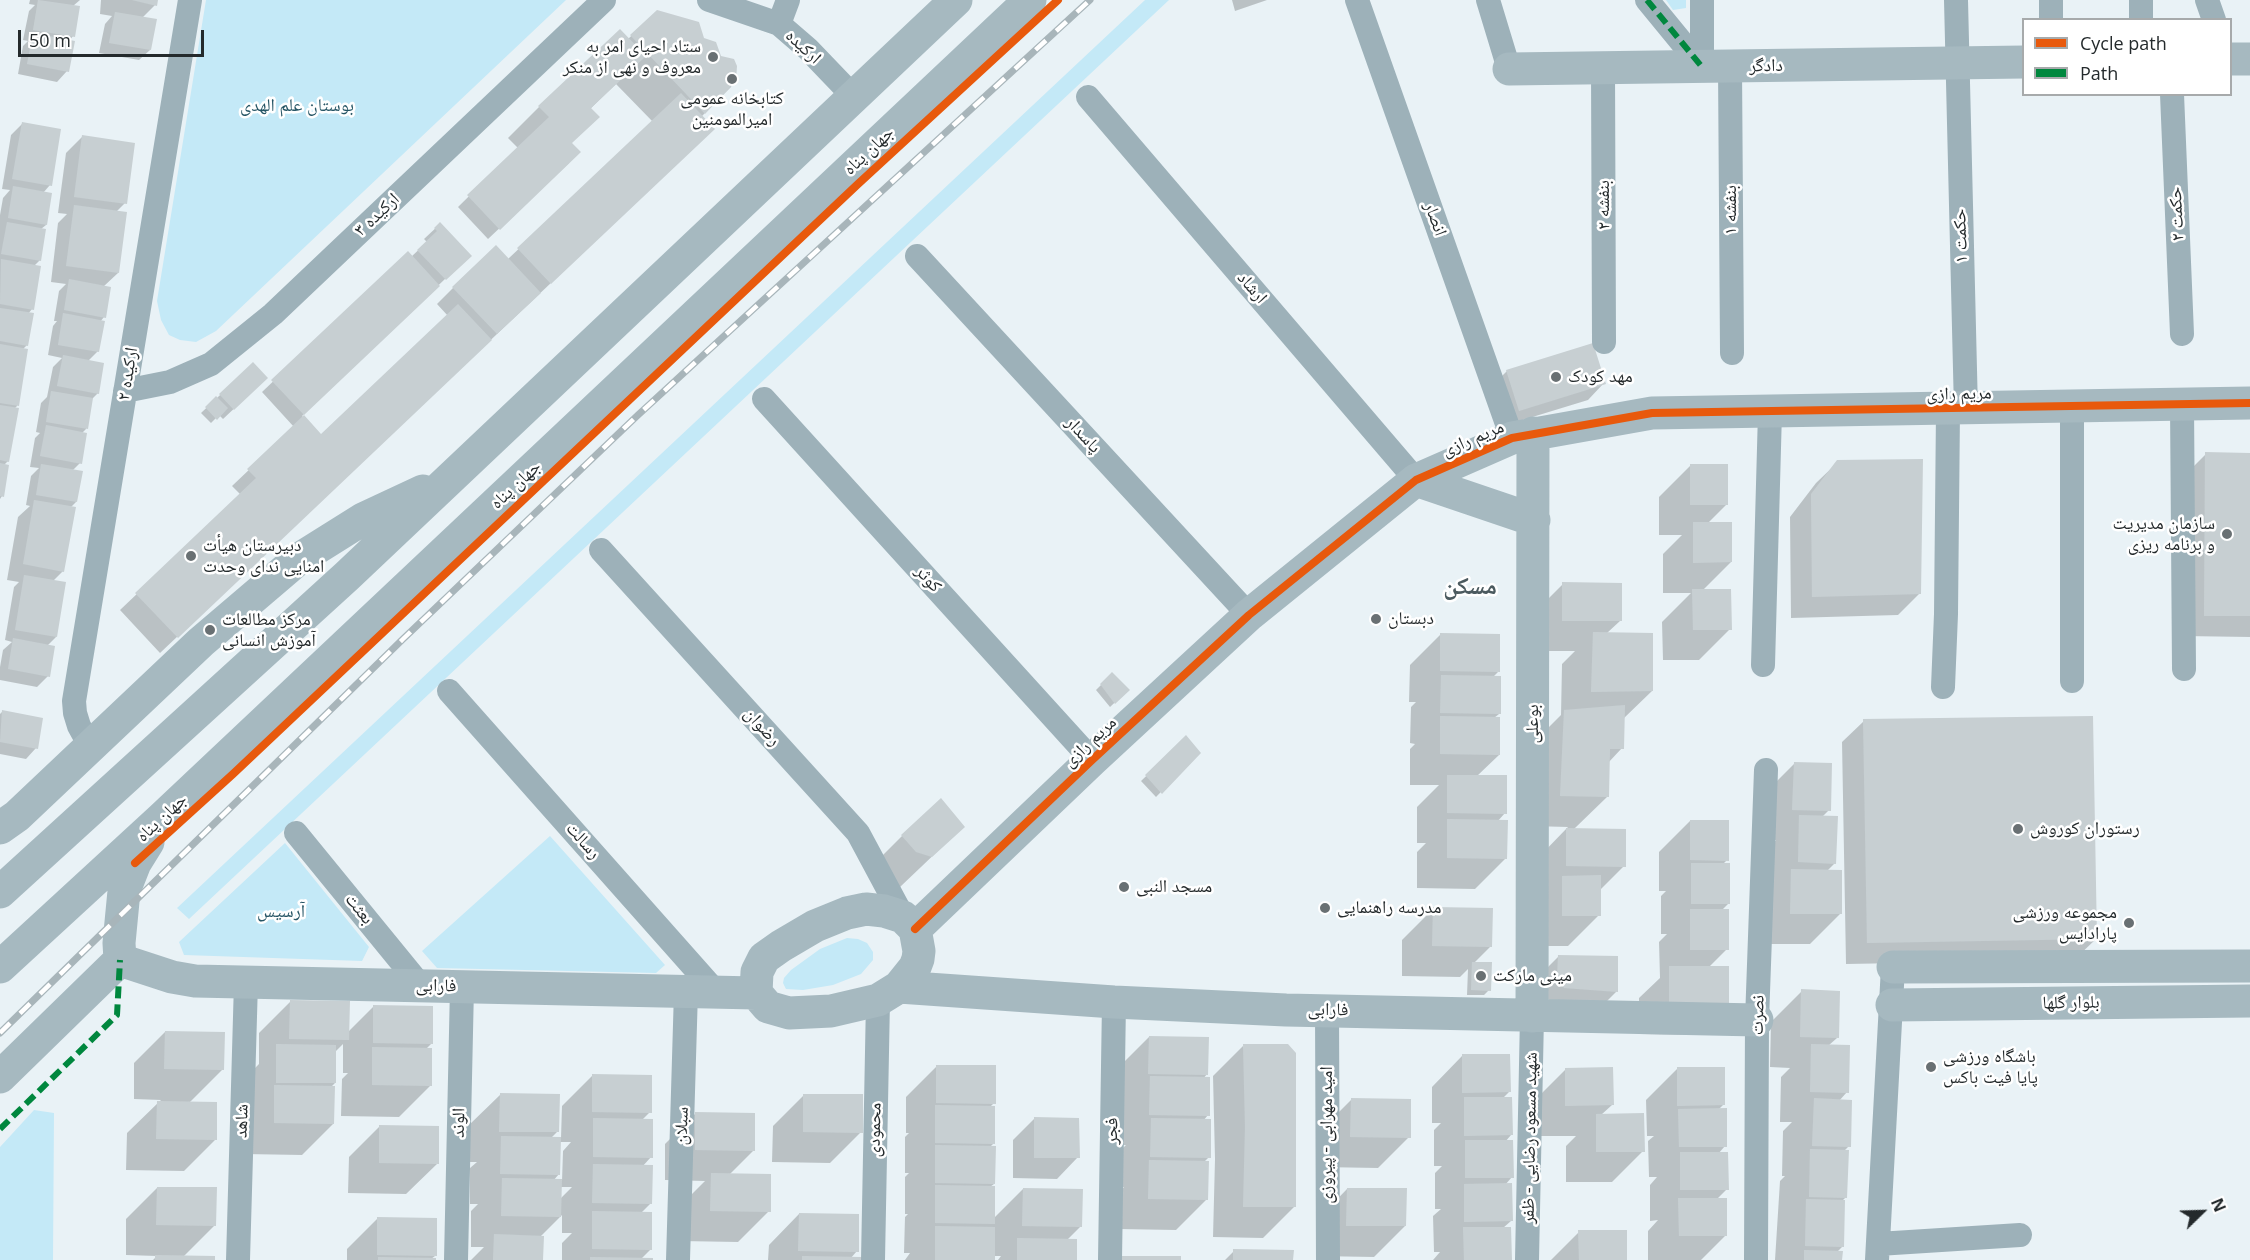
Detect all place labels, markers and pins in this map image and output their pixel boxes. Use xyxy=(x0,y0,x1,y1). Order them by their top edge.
place label: ستاد احیای امر به معروف و نهی از منکر xyxy=(563,36,701,78)
marker: ستاد احیای امر به معروف و نهی از منکر xyxy=(706,50,720,64)
marker: کتابخانه عمومی امیرالمومنین xyxy=(725,72,739,86)
place label: کتابخانه عمومی امیرالمومنین xyxy=(680,88,784,130)
place label: مهد کودک xyxy=(1568,366,1633,388)
marker: مهد کودک xyxy=(1549,370,1563,384)
place label: سازمان مدیریت و برنامه ریزی xyxy=(2113,513,2215,556)
marker: سازمان مدیریت و برنامه ریزی xyxy=(2220,527,2234,541)
place label: دبیرستان هیأت امنایی ندای وحدت xyxy=(203,535,324,578)
marker: دبیرستان هیأت امنایی ندای وحدت xyxy=(184,549,198,563)
place label: دبستان xyxy=(1388,608,1434,630)
place label: مرکز مطالعات آموزش انسانی xyxy=(222,609,316,652)
marker: دبستان xyxy=(1369,612,1383,626)
marker: مرکز مطالعات آموزش انسانی xyxy=(203,623,217,637)
place label: رستوران کوروش xyxy=(2030,818,2140,840)
marker: رستوران کوروش xyxy=(2011,822,2025,836)
place label: مسجد النبی xyxy=(1136,876,1212,898)
marker: مسجد النبی xyxy=(1117,880,1131,894)
place label: مدرسه راهنمایی xyxy=(1337,897,1442,919)
marker: مدرسه راهنمایی xyxy=(1318,901,1332,915)
place label: مجموعه ورزشی پارادایس xyxy=(2013,902,2117,944)
marker: مجموعه ورزشی پارادایس xyxy=(2122,916,2136,930)
place label: مینی مارکت xyxy=(1493,965,1572,987)
marker: مینی مارکت xyxy=(1474,969,1488,983)
place label: باشگاه ورزشی پایا فیت باکس xyxy=(1943,1046,2038,1088)
marker: باشگاه ورزشی پایا فیت باکس xyxy=(1924,1060,1938,1074)

